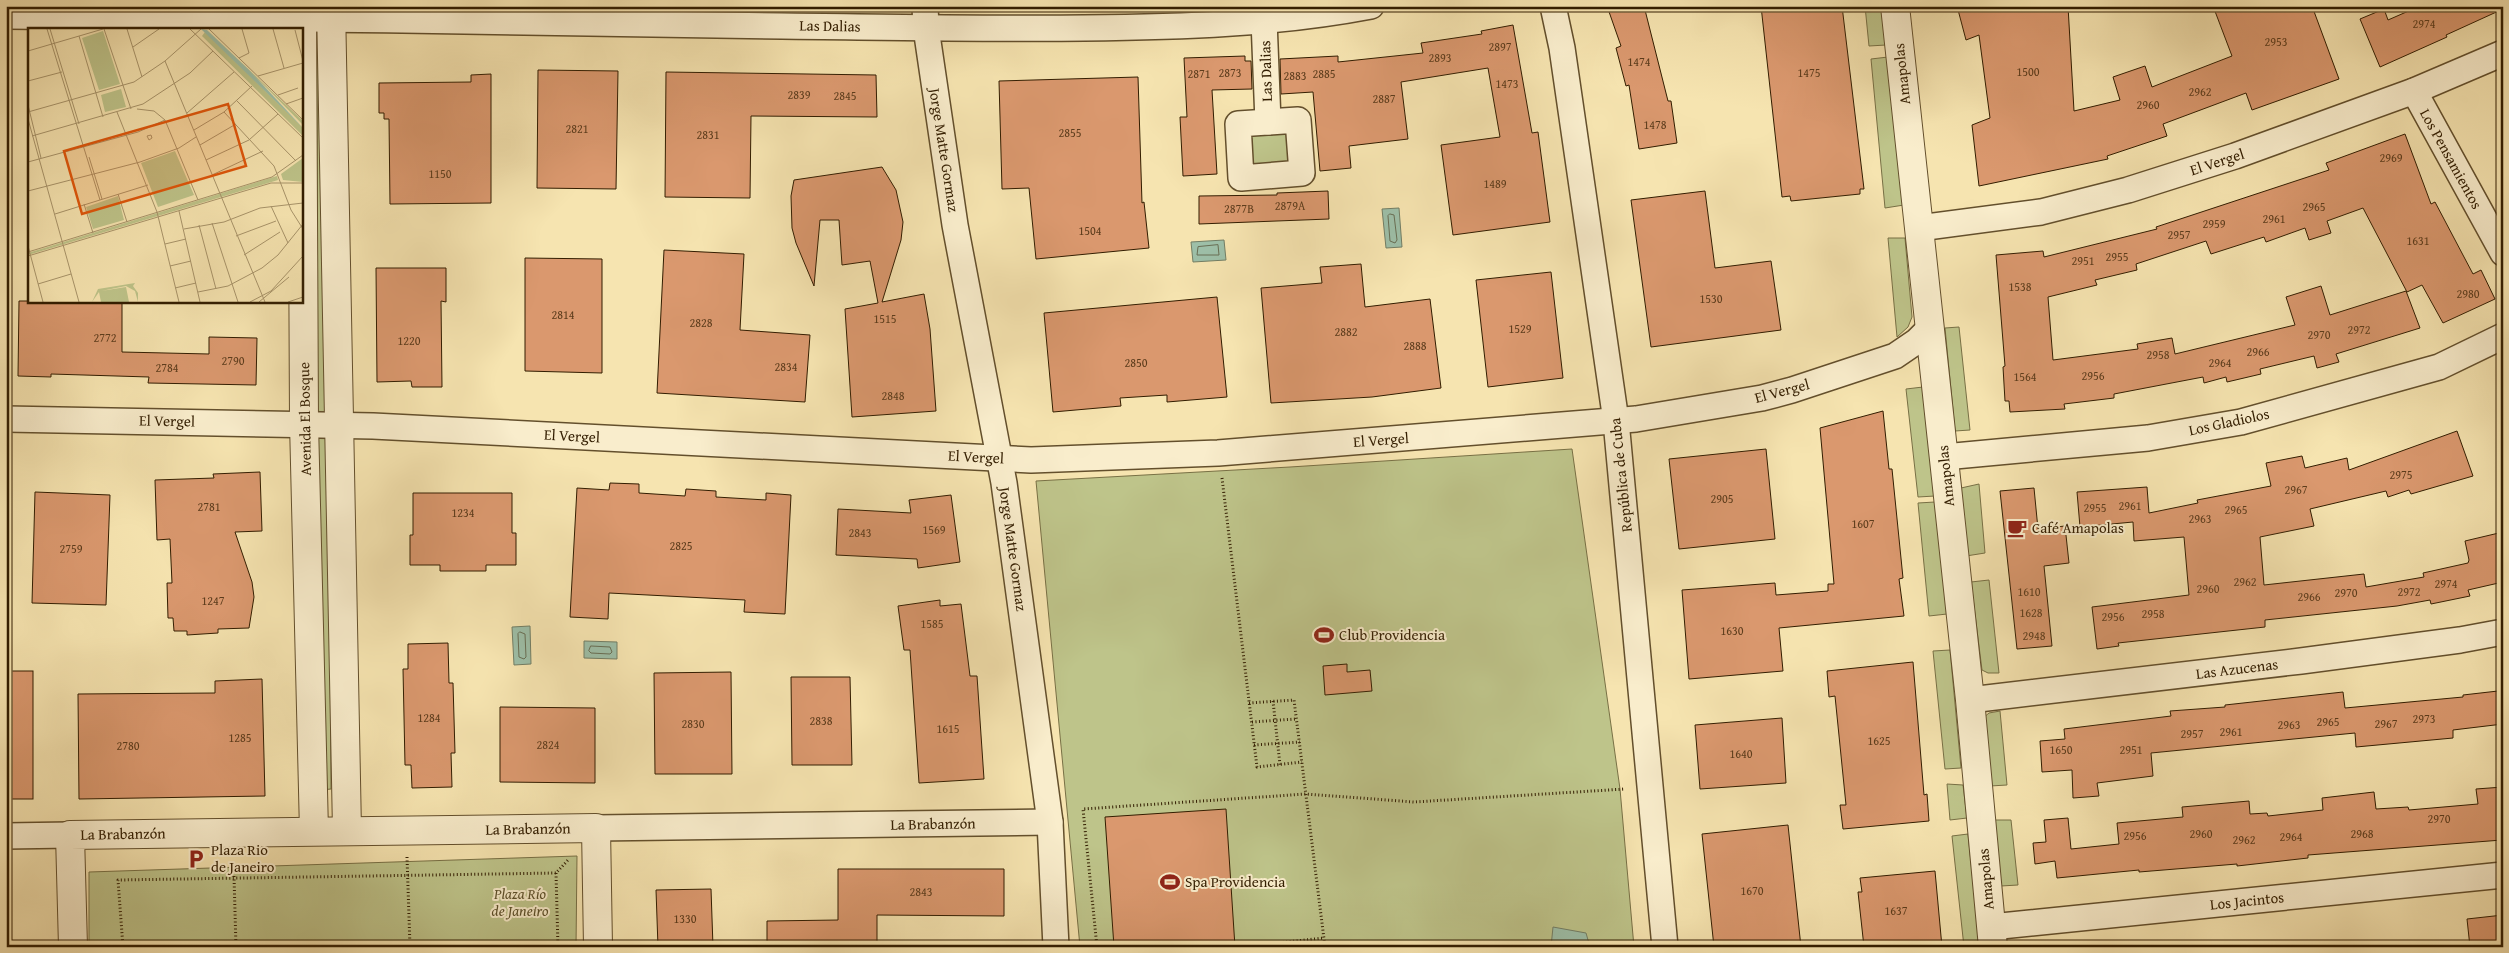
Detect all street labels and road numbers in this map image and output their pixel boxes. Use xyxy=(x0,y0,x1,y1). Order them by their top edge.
street label: Las Dalias xyxy=(799,14,861,37)
street label: Las Dalias xyxy=(1254,40,1277,102)
street label: Amapolas xyxy=(1888,42,1915,106)
street label: Jorge Matte Gormaz xyxy=(924,84,965,214)
street label: Los Pensamientos xyxy=(2415,105,2488,213)
street label: El Vergel xyxy=(2187,143,2247,180)
street label: Avenida El Bosque xyxy=(293,362,316,476)
street label: El Vergel xyxy=(1752,373,1812,408)
street label: Los Gladiolos xyxy=(2187,403,2271,440)
street label: El Vergel xyxy=(139,410,195,431)
street label: República de Cuba xyxy=(1604,417,1637,533)
street label: El Vergel xyxy=(544,424,601,447)
street label: El Vergel xyxy=(1352,427,1410,452)
street label: Amapolas xyxy=(1932,444,1959,508)
street label: El Vergel xyxy=(948,445,1005,468)
street label: Jorge Matte Gormaz xyxy=(994,483,1033,613)
street label: Las Azucenas xyxy=(2195,653,2279,684)
street label: La Brabanzón xyxy=(890,812,976,835)
street label: La Brabanzón xyxy=(485,817,571,840)
street label: La Brabanzón xyxy=(80,822,166,845)
street label: Amapolas xyxy=(1972,847,1999,911)
street label: Los Jacintos xyxy=(2209,886,2285,915)

